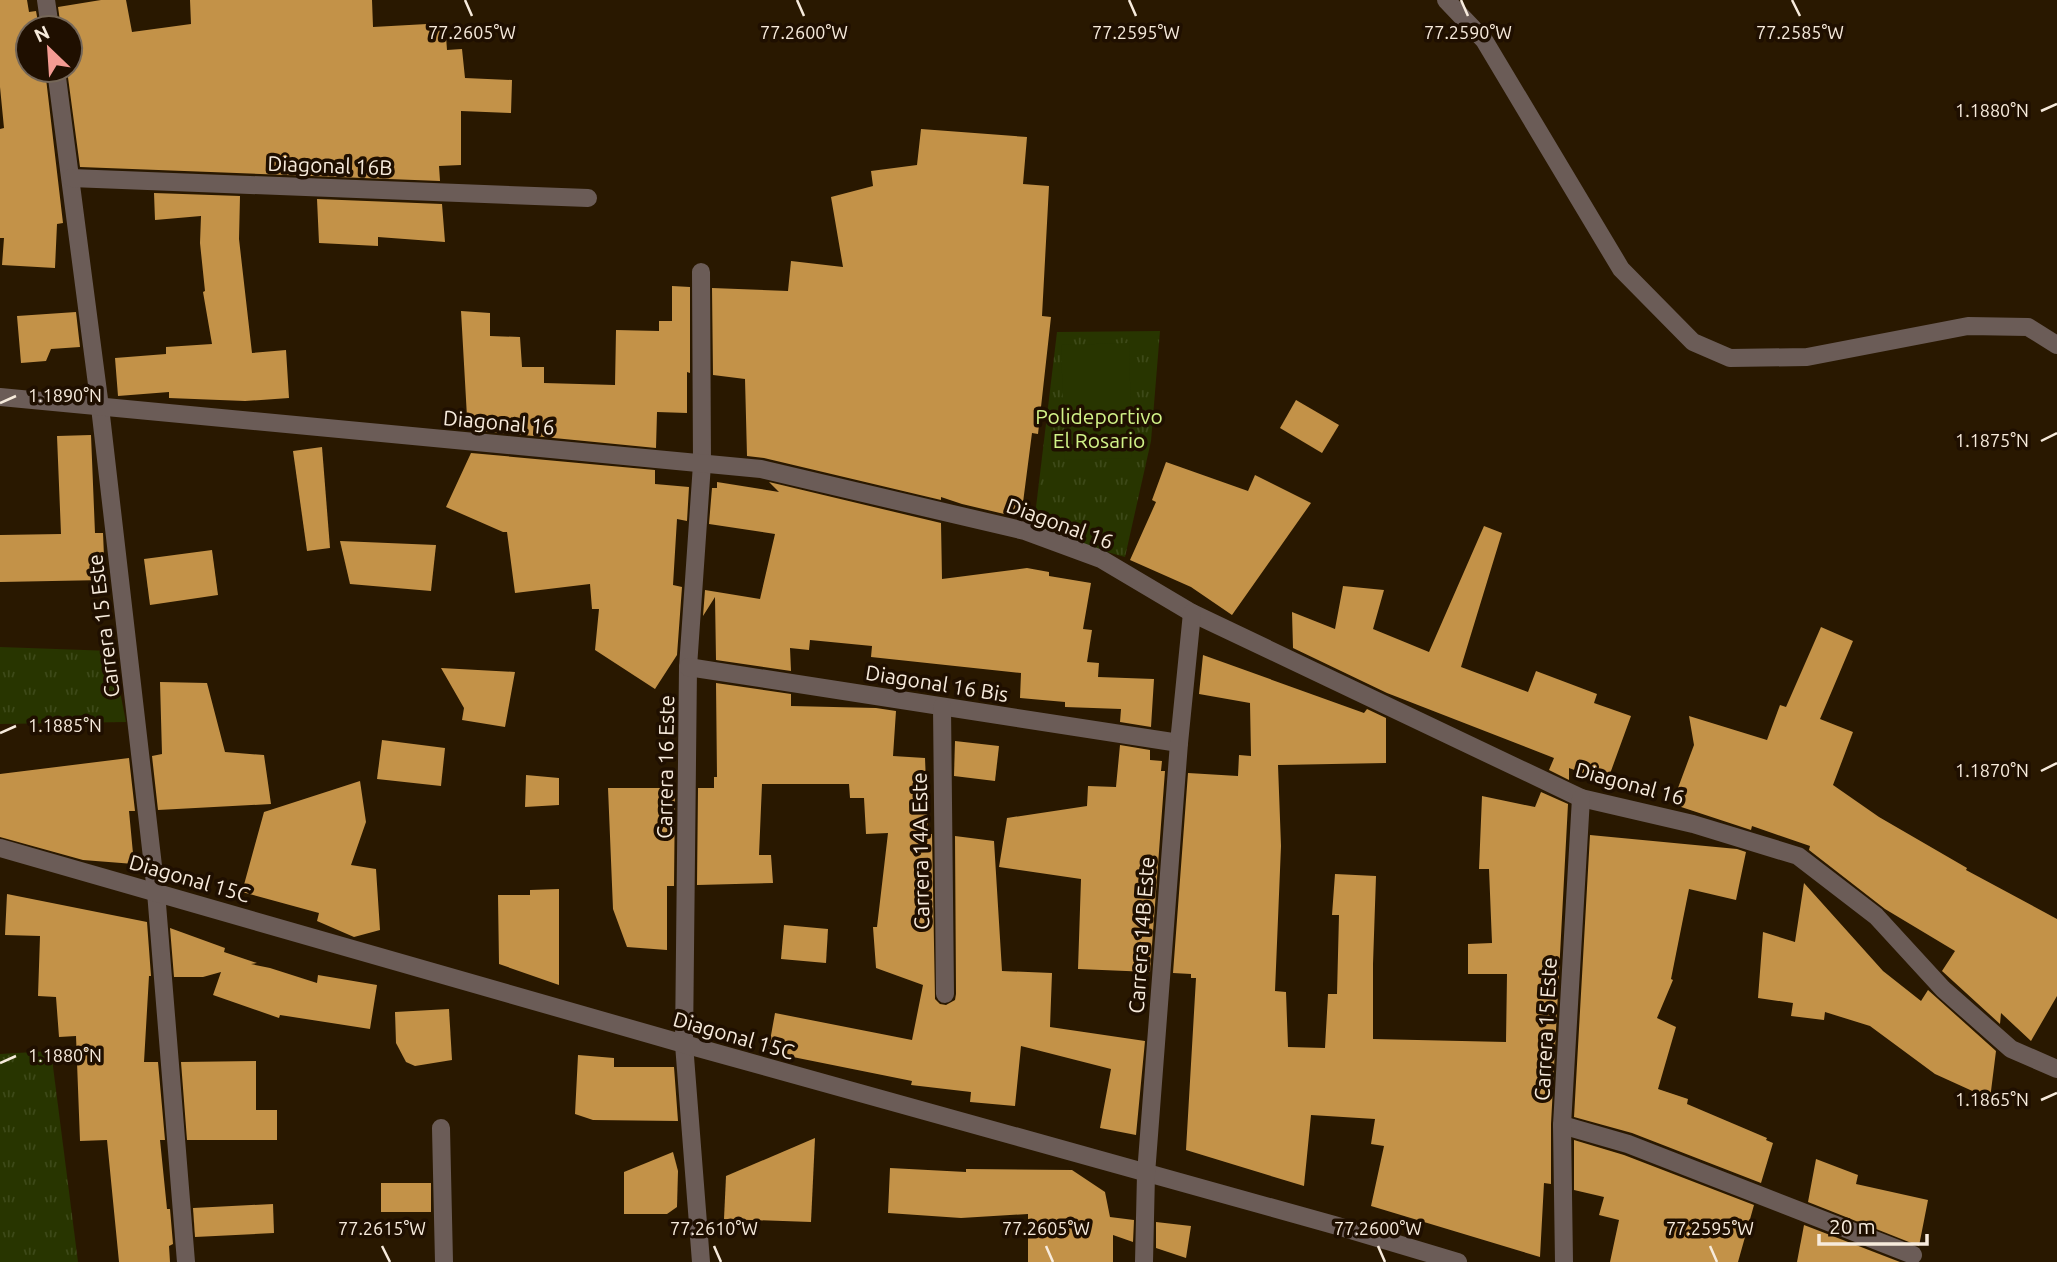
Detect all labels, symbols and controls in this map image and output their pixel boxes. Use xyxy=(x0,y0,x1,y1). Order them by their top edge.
north arrow xyxy=(14,14,84,84)
text: N xyxy=(31,21,53,47)
text: 77.2605°W xyxy=(428,22,516,42)
text: 77.2600°W xyxy=(760,22,848,42)
text: 77.2595°W xyxy=(1092,22,1180,42)
text: 77.2590°W xyxy=(1424,22,1512,42)
text: 77.2585°W xyxy=(1756,22,1844,42)
text: 1.1880°N xyxy=(1955,100,2029,120)
street label: Diagonal 16B xyxy=(267,151,393,179)
text: 1.1890°N xyxy=(28,385,102,405)
park label: Polideportivo El Rosario xyxy=(1035,404,1163,452)
street label: Diagonal 16 xyxy=(442,405,556,439)
text: 1.1875°N xyxy=(1955,430,2029,450)
street label: Diagonal 16 xyxy=(1003,493,1117,553)
street label: Carrera 15 Este xyxy=(82,553,124,699)
street label: Diagonal 16 Bis xyxy=(864,660,1010,706)
street label: Carrera 16 Este xyxy=(652,695,678,839)
text: 1.1885°N xyxy=(28,715,102,735)
street label: Diagonal 16 xyxy=(1573,757,1687,809)
text: 1.1870°N xyxy=(1955,760,2029,780)
street label: Carrera 14A Este xyxy=(907,772,933,930)
street label: Diagonal 15C xyxy=(127,849,253,907)
street label: Carrera 14B Este xyxy=(1124,856,1158,1014)
street label: Carrera 15 Este xyxy=(1529,957,1561,1101)
street label: Diagonal 15C xyxy=(671,1006,797,1064)
text: 1.1880°N xyxy=(28,1045,102,1065)
text: 1.1865°N xyxy=(1955,1089,2029,1109)
scale bar xyxy=(1819,1202,1927,1246)
text: 20 m xyxy=(1829,1214,1876,1238)
text: 77.2615°W xyxy=(338,1218,426,1238)
text: 77.2610°W xyxy=(670,1218,758,1238)
text: 77.2605°W xyxy=(1002,1218,1090,1238)
text: 77.2600°W xyxy=(1334,1218,1422,1238)
text: 77.2595°W xyxy=(1666,1218,1754,1238)

